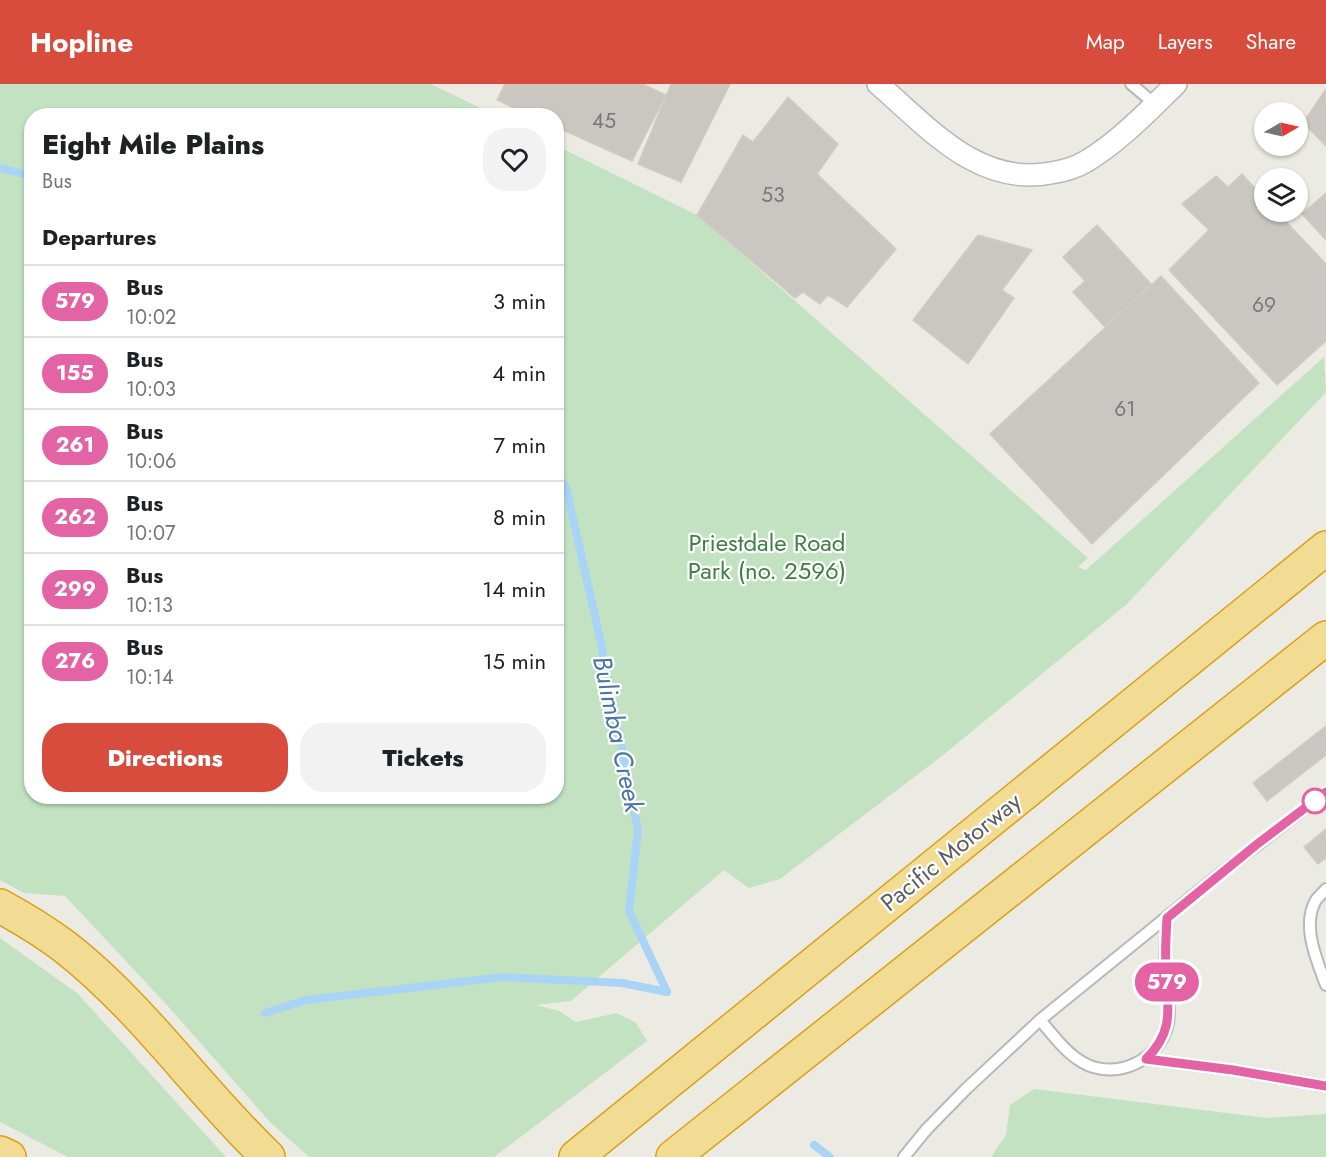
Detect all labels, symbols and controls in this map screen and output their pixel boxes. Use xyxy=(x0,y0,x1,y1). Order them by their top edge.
text: Hopline xyxy=(30,22,133,63)
text: Map xyxy=(1086,27,1125,57)
text: Layers xyxy=(1158,27,1213,57)
text: Share xyxy=(1246,27,1296,57)
north arrow xyxy=(1254,102,1308,156)
map controls xyxy=(1254,102,1308,222)
house number: 45 xyxy=(592,106,616,136)
text: Eight Mile Plains xyxy=(42,124,264,165)
button: heart xyxy=(483,128,546,191)
text: Bus xyxy=(42,167,72,196)
button: layers xyxy=(1254,168,1308,222)
house number: 53 xyxy=(761,180,785,210)
text: Departures xyxy=(42,221,156,253)
text: Bus xyxy=(126,271,163,303)
text: 3 min xyxy=(493,285,546,317)
text: 579 xyxy=(55,286,95,316)
house number: 69 xyxy=(1252,290,1276,320)
text: 10:02 xyxy=(126,303,176,332)
text: Bus xyxy=(126,343,163,375)
text: 4 min xyxy=(492,357,546,389)
text: 155 xyxy=(56,358,94,388)
text: 10:03 xyxy=(126,375,176,404)
house number: 61 xyxy=(1114,394,1136,424)
text: Bus xyxy=(126,415,163,447)
text: 7 min xyxy=(493,429,546,461)
text: 261 xyxy=(56,430,94,460)
text: 10:06 xyxy=(126,447,177,476)
text: Bus xyxy=(126,487,163,519)
text: 8 min xyxy=(493,501,546,533)
text: 262 xyxy=(54,502,96,532)
text: 10:07 xyxy=(126,519,176,548)
park label: Priestdale Road Park (no. 2596) xyxy=(688,525,846,588)
text: Bus xyxy=(126,559,163,591)
text: 14 min xyxy=(482,573,546,605)
text: 299 xyxy=(54,574,96,604)
text: 10:13 xyxy=(126,591,173,620)
text: Bus xyxy=(126,631,163,663)
text: 15 min xyxy=(483,645,546,677)
text: 276 xyxy=(55,646,95,676)
water label: Bulimba Creek xyxy=(583,652,653,817)
text: 10:14 xyxy=(126,663,174,692)
button: Directions xyxy=(42,723,288,792)
button: Tickets xyxy=(300,723,546,792)
street label: Pacific Motorway xyxy=(873,784,1029,919)
unlabelled marker xyxy=(1302,788,1326,814)
line badge: 579 xyxy=(1132,962,1202,1002)
text: 579 xyxy=(1147,967,1187,997)

